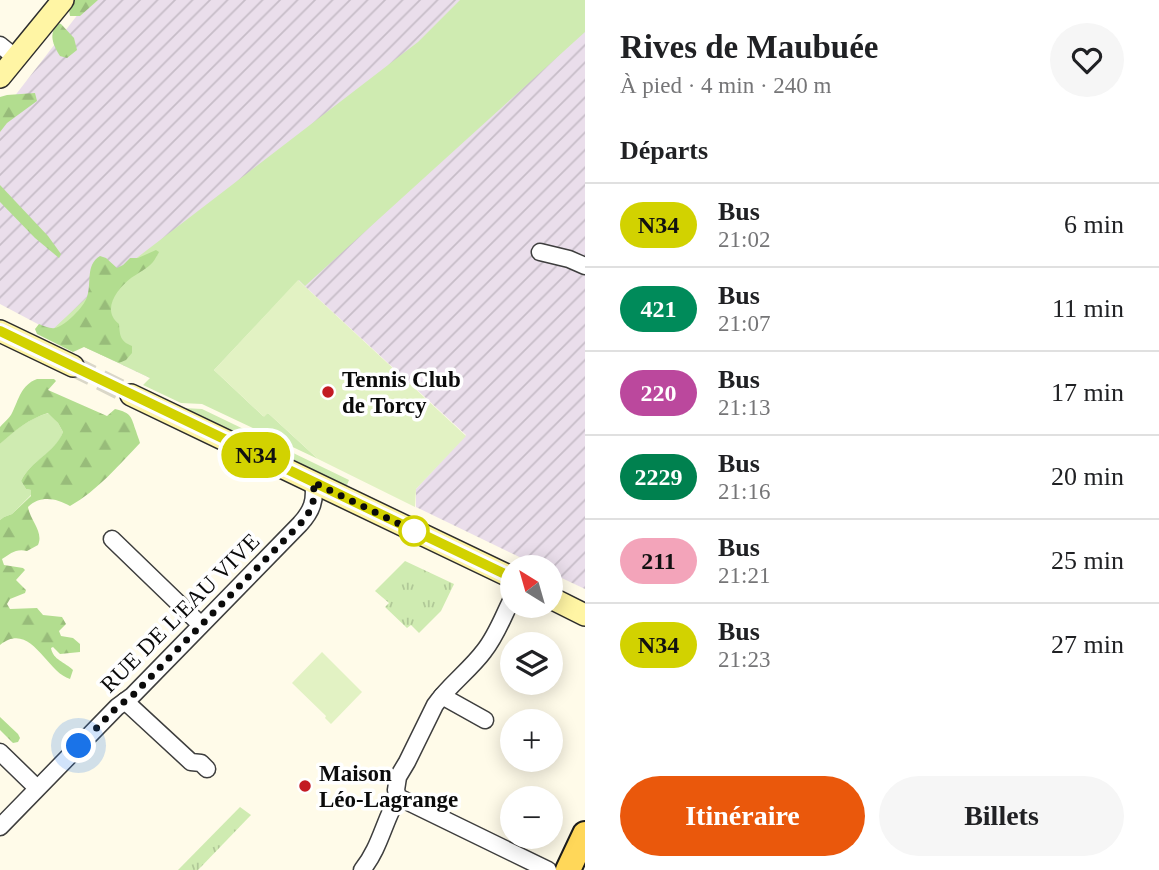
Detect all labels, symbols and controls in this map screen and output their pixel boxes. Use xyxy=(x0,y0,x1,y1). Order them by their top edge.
button: heart xyxy=(1050,23,1124,97)
text: Rives de Maubuée xyxy=(620,29,879,65)
text: À pied · 4 min · 240 m xyxy=(620,73,831,98)
text: Départs xyxy=(620,136,708,165)
text: Bus xyxy=(718,197,760,226)
text: 6 min xyxy=(1064,210,1124,239)
text: N34 xyxy=(638,212,679,238)
text: 21:02 xyxy=(718,227,770,252)
text: Bus xyxy=(718,281,760,310)
text: 11 min xyxy=(1052,294,1124,323)
text: 421 xyxy=(641,296,677,322)
text: 21:07 xyxy=(718,311,770,336)
text: Bus xyxy=(718,365,760,394)
place label: Tennis Club de Torcy xyxy=(342,367,461,418)
text: 17 min xyxy=(1051,378,1124,407)
text: 220 xyxy=(641,380,677,406)
marker: Tennis Club de Torcy xyxy=(320,384,336,400)
text: 21:13 xyxy=(718,395,770,420)
line badge: N34 xyxy=(216,432,296,478)
text: N34 xyxy=(235,442,277,468)
text: Bus xyxy=(718,449,760,478)
text: 20 min xyxy=(1051,462,1124,491)
text: 2229 xyxy=(635,464,683,490)
text: 21:16 xyxy=(718,479,770,504)
unlabelled marker xyxy=(399,516,429,546)
street label: RUE DE L'EAU VIVE xyxy=(96,529,264,697)
text: Bus xyxy=(718,533,760,562)
text: 25 min xyxy=(1051,546,1124,575)
text: 211 xyxy=(641,548,676,574)
north arrow xyxy=(500,555,564,618)
map controls xyxy=(500,555,563,849)
text: 21:21 xyxy=(718,563,770,588)
text: Bus xyxy=(718,617,760,646)
text: 27 min xyxy=(1051,630,1124,659)
button: layers xyxy=(500,632,563,695)
text: N34 xyxy=(638,632,679,658)
text: 21:23 xyxy=(718,647,770,672)
button: + xyxy=(500,709,563,772)
your location xyxy=(61,728,96,763)
place label: Maison Léo-Lagrange xyxy=(319,761,458,812)
button: Itinéraire xyxy=(620,776,865,856)
button: Billets xyxy=(879,776,1124,856)
marker: Maison Léo-Lagrange xyxy=(297,778,313,794)
button: − xyxy=(500,786,563,849)

